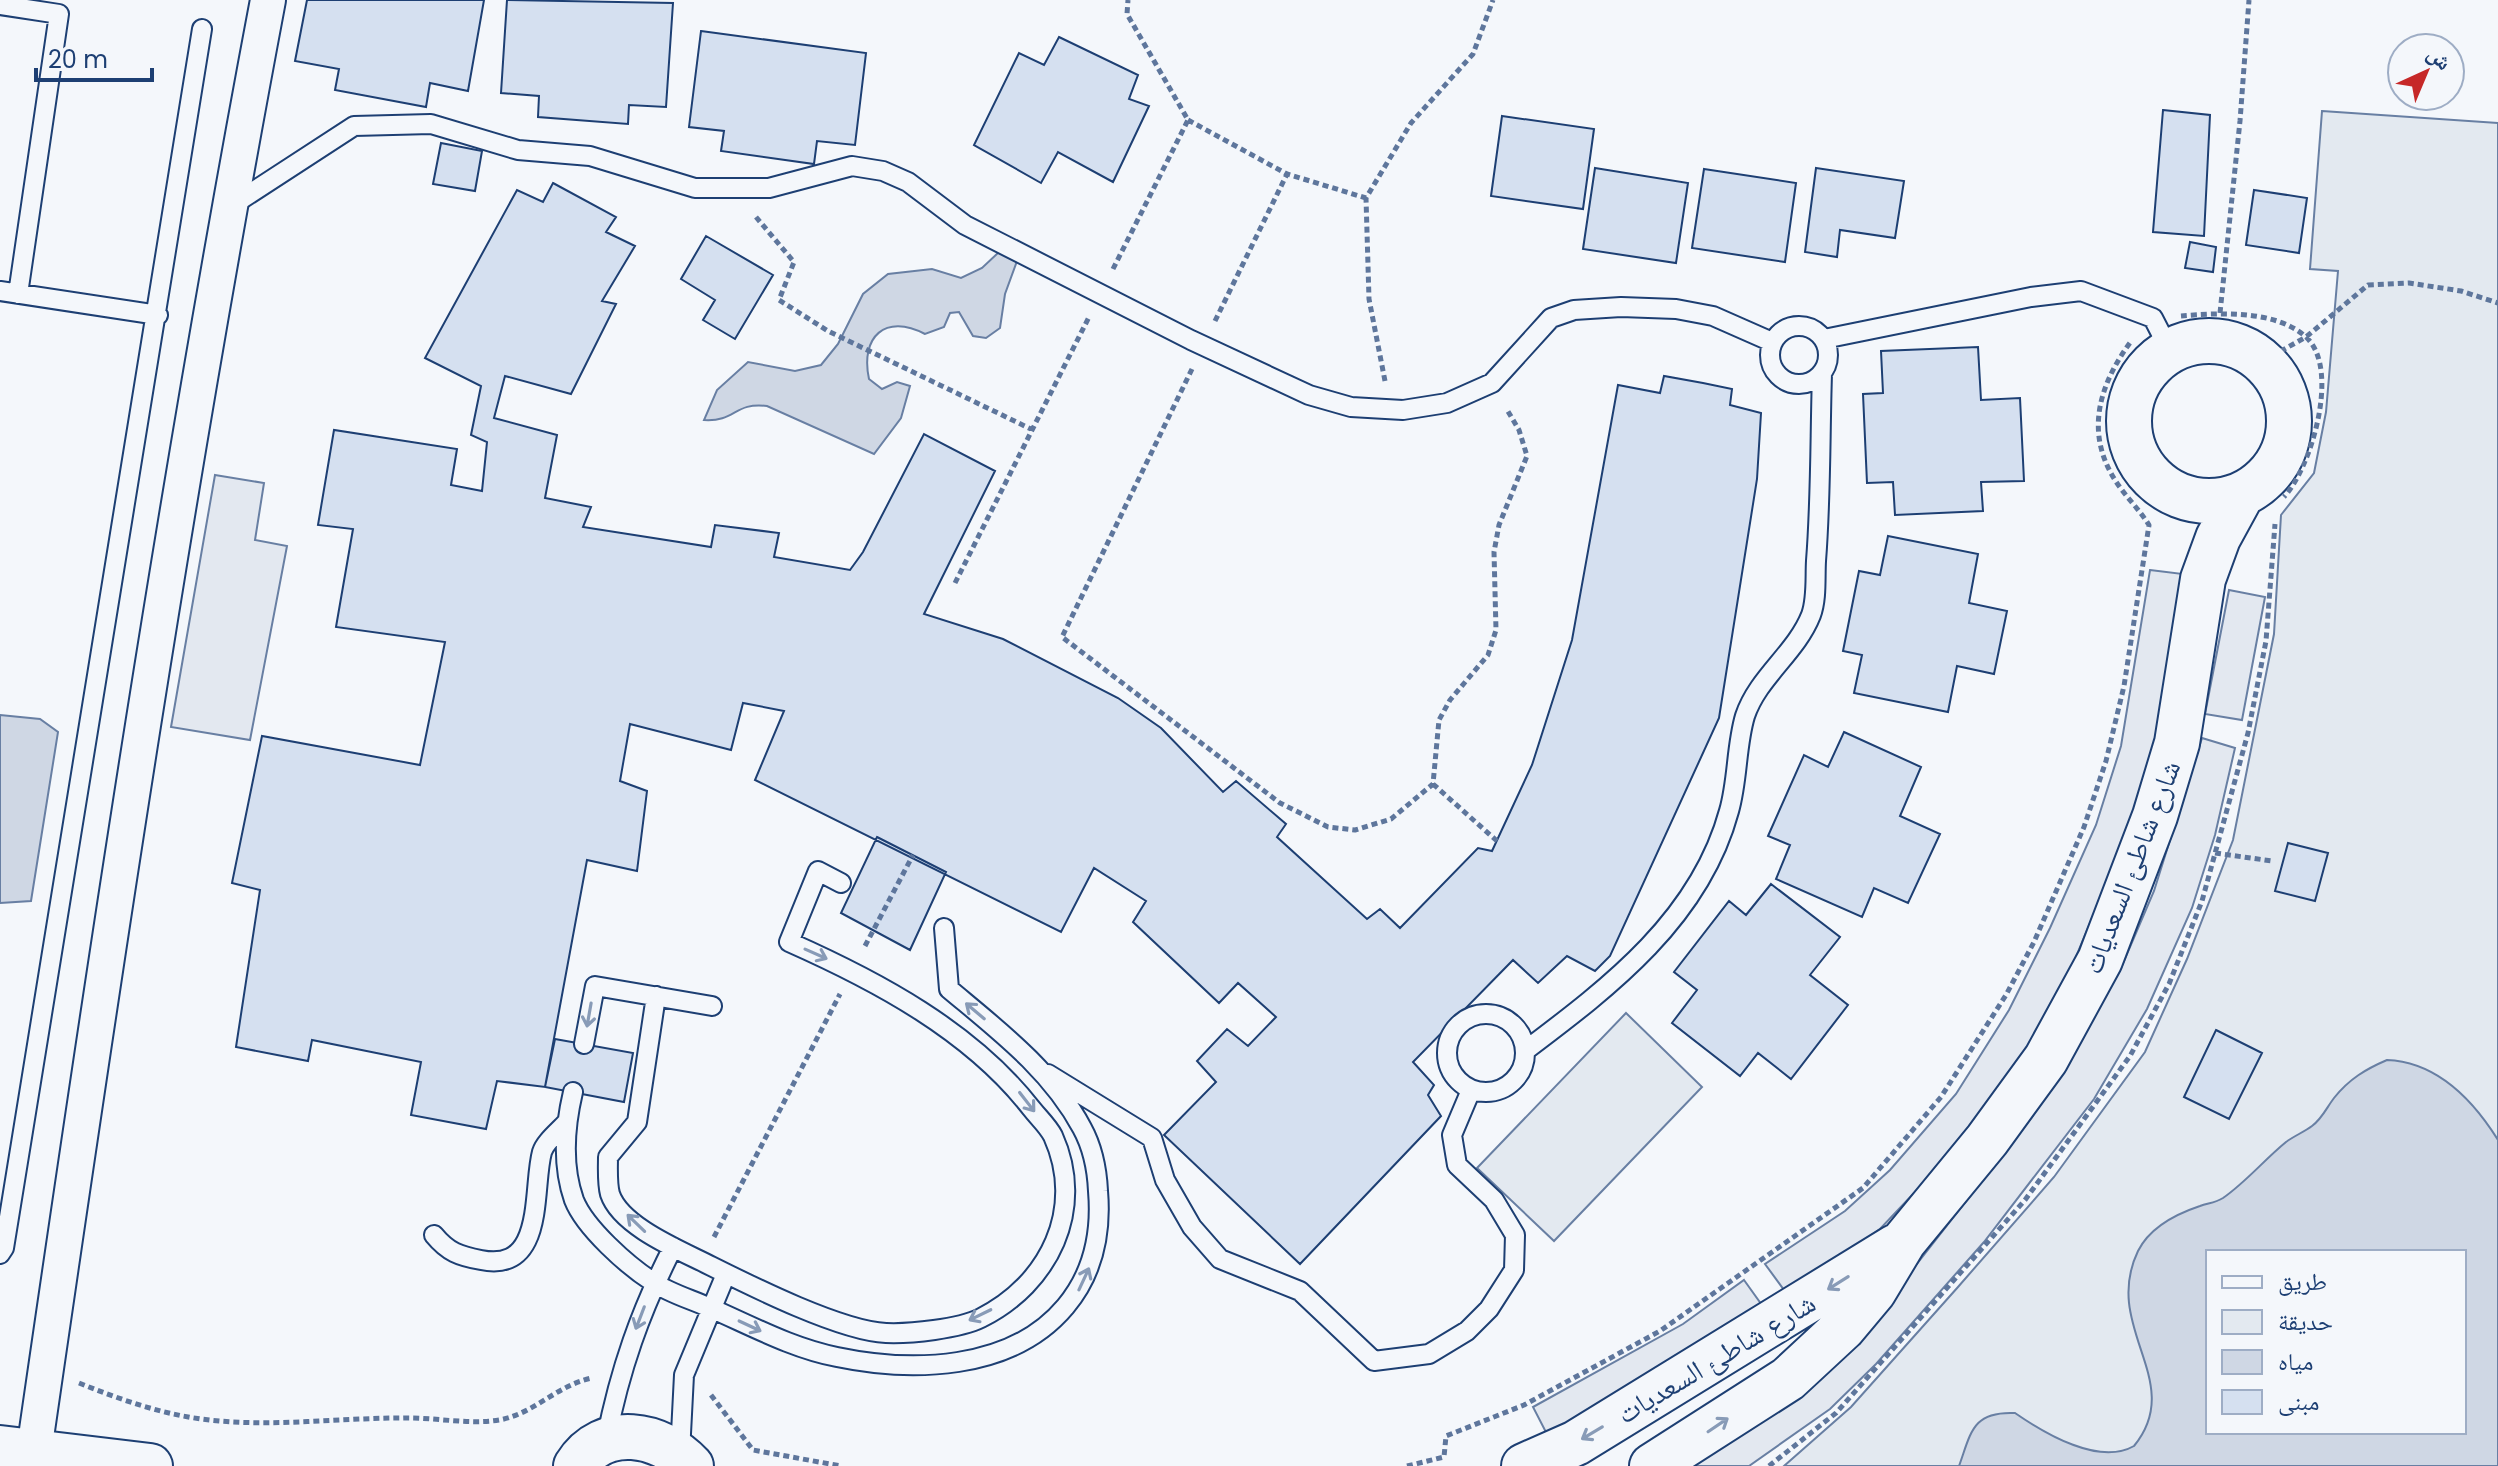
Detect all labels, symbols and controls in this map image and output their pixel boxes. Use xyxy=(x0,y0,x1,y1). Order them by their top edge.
scale bar xyxy=(36,32,152,82)
north arrow xyxy=(2386,32,2466,112)
text: ش xyxy=(2420,39,2459,77)
text: 20 m xyxy=(48,43,108,76)
street label: شارع شاطئ السعديات xyxy=(2073,755,2190,980)
one-way arrow xyxy=(804,947,828,962)
one-way arrow xyxy=(581,1002,596,1027)
one-way arrow xyxy=(965,1002,986,1020)
one-way arrow xyxy=(1018,1091,1035,1112)
one-way arrow xyxy=(626,1214,646,1233)
legend xyxy=(2206,1250,2466,1434)
text: طريق xyxy=(2278,1265,2327,1298)
one-way arrow xyxy=(1077,1267,1092,1291)
one-way arrow xyxy=(1827,1275,1850,1291)
street label: شارع شاطئ السعديات xyxy=(1609,1284,1823,1433)
one-way arrow xyxy=(632,1305,646,1330)
text: حديقة xyxy=(2278,1305,2333,1338)
one-way arrow xyxy=(969,1308,993,1323)
one-way arrow xyxy=(737,1319,761,1334)
text: مياه xyxy=(2278,1345,2313,1378)
text: مبنى xyxy=(2278,1385,2319,1418)
one-way arrow xyxy=(1707,1417,1729,1434)
one-way arrow xyxy=(1581,1425,1604,1441)

